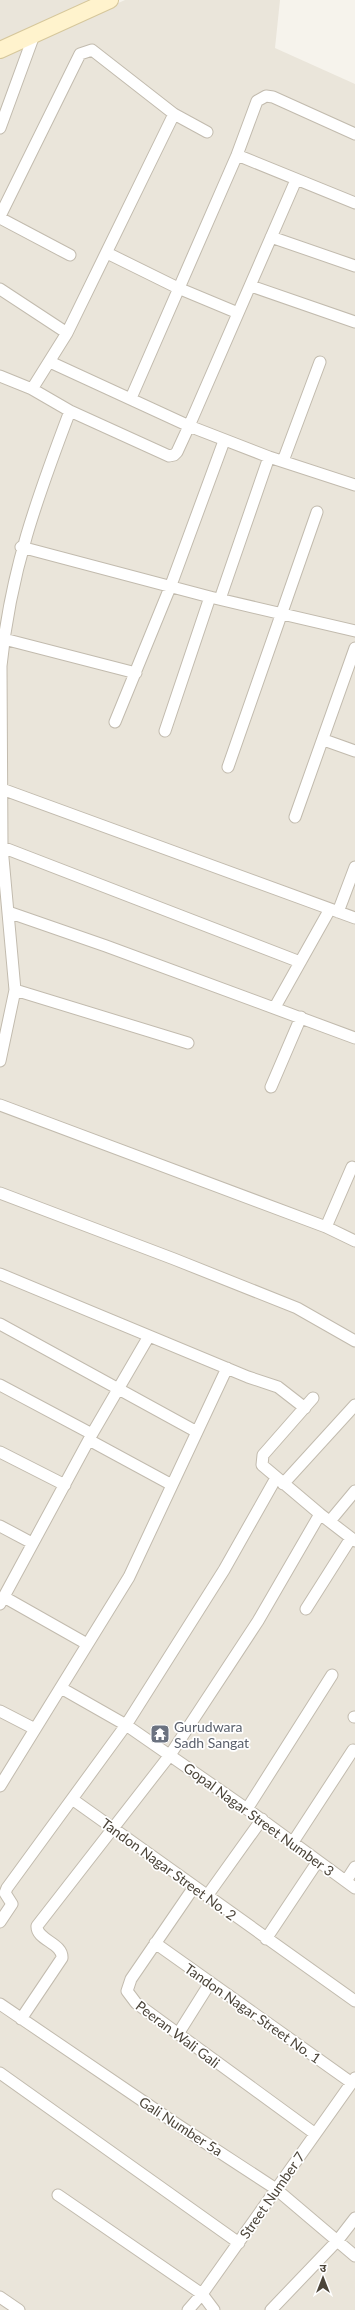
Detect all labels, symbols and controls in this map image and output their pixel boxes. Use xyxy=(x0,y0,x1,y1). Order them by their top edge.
place label: Gurudwara Sadh Sangat xyxy=(174,1718,249,1751)
temple icon: Gurudwara Sadh Sangat xyxy=(149,1723,171,1745)
street label: Gopal Nagar Street Number 3 xyxy=(180,1759,338,1879)
street label: Tandon Nagar Street No. 2 xyxy=(98,1814,240,1924)
street label: Tandon Nagar Street No. 1 xyxy=(182,1959,324,2067)
street label: Peeran Wali Gali xyxy=(133,1997,223,2071)
street label: Gali Number 5a xyxy=(136,2093,226,2159)
street label: Street Number 7 xyxy=(236,2148,308,2242)
north arrow xyxy=(303,2258,343,2298)
text: उ xyxy=(320,2261,327,2274)

